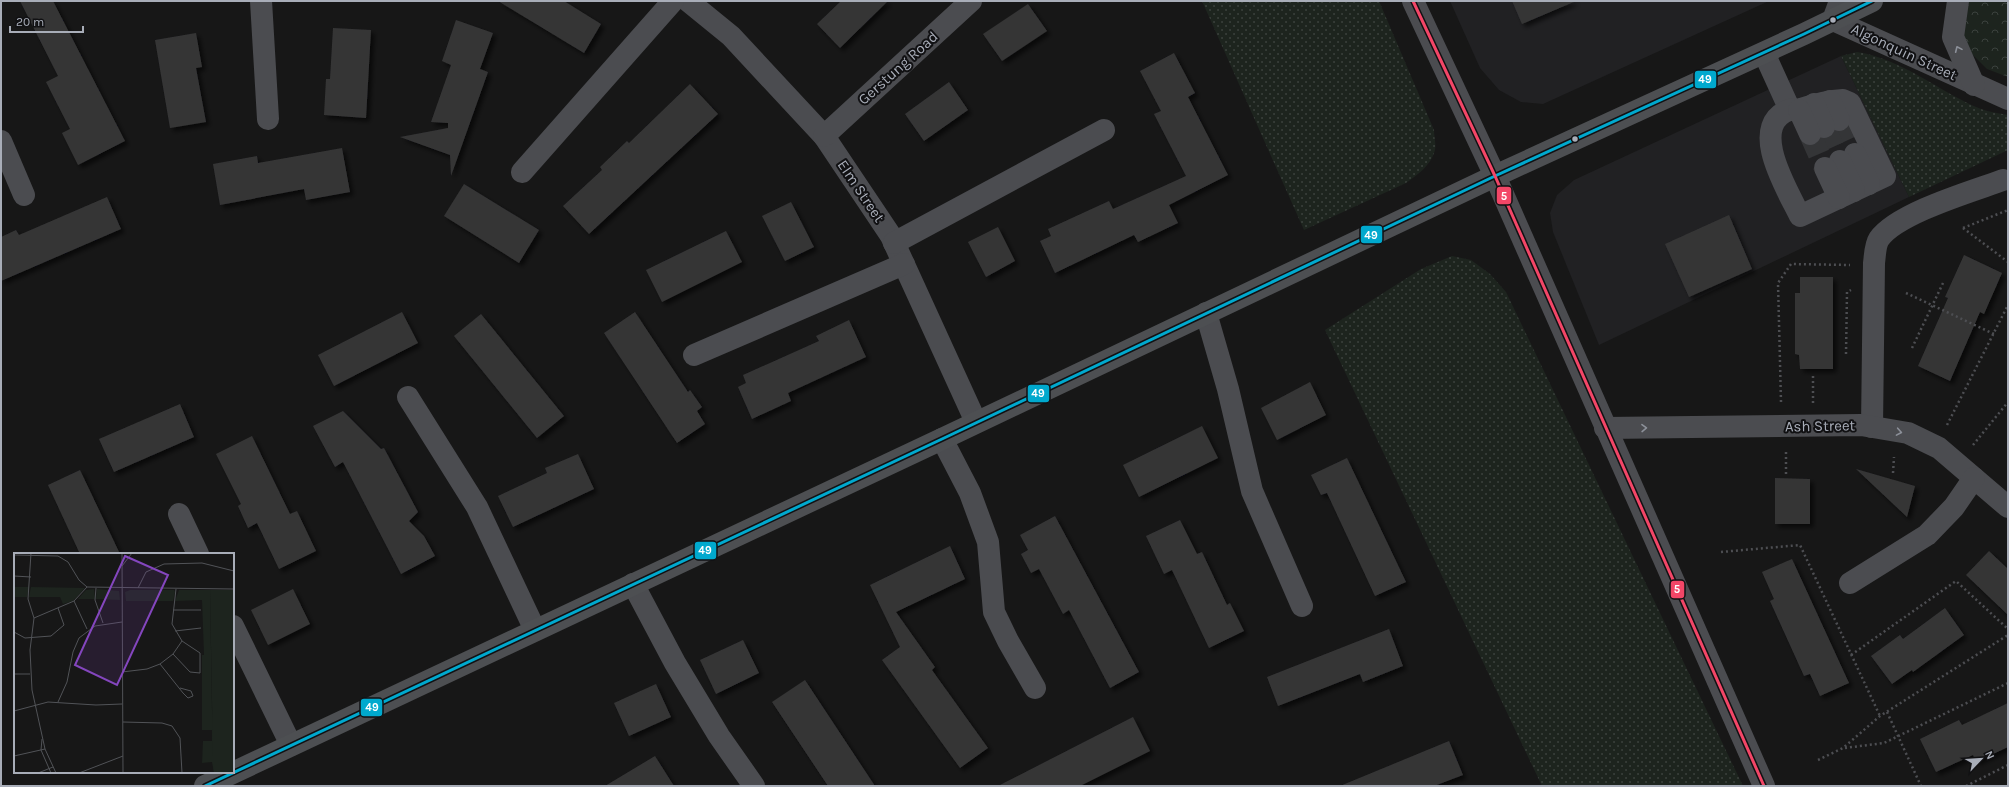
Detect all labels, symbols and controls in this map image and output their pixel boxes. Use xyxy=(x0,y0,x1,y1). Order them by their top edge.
scale bar xyxy=(10,8,83,34)
text: 20 m xyxy=(16,15,44,29)
unlabelled marker xyxy=(1828,15,1838,25)
street label: Algonquin Street xyxy=(1848,20,1960,85)
street label: Gerstung Road xyxy=(854,28,942,108)
one-way arrow xyxy=(1955,46,1963,53)
line badge: 49 xyxy=(1694,70,1717,89)
text: 49 xyxy=(1698,73,1712,86)
unlabelled marker xyxy=(1570,134,1580,144)
street label: Elm Street xyxy=(834,156,889,226)
line badge: 5 xyxy=(1496,186,1512,205)
text: 5 xyxy=(1501,190,1507,203)
line badge: 49 xyxy=(1360,225,1383,244)
text: 49 xyxy=(1364,229,1378,242)
line badge: 49 xyxy=(1027,384,1050,403)
text: 49 xyxy=(1031,387,1045,400)
street label: Ash Street xyxy=(1785,416,1856,436)
one-way arrow xyxy=(1641,424,1647,432)
one-way arrow xyxy=(1896,427,1902,435)
line badge: 49 xyxy=(694,541,717,560)
text: 49 xyxy=(698,544,712,557)
inset map xyxy=(14,553,234,773)
line badge: 5 xyxy=(1670,580,1685,599)
text: 5 xyxy=(1674,583,1680,596)
line badge: 49 xyxy=(360,698,383,717)
text: 49 xyxy=(365,701,379,714)
north arrow xyxy=(1961,739,2001,779)
text: N xyxy=(1982,749,1997,761)

